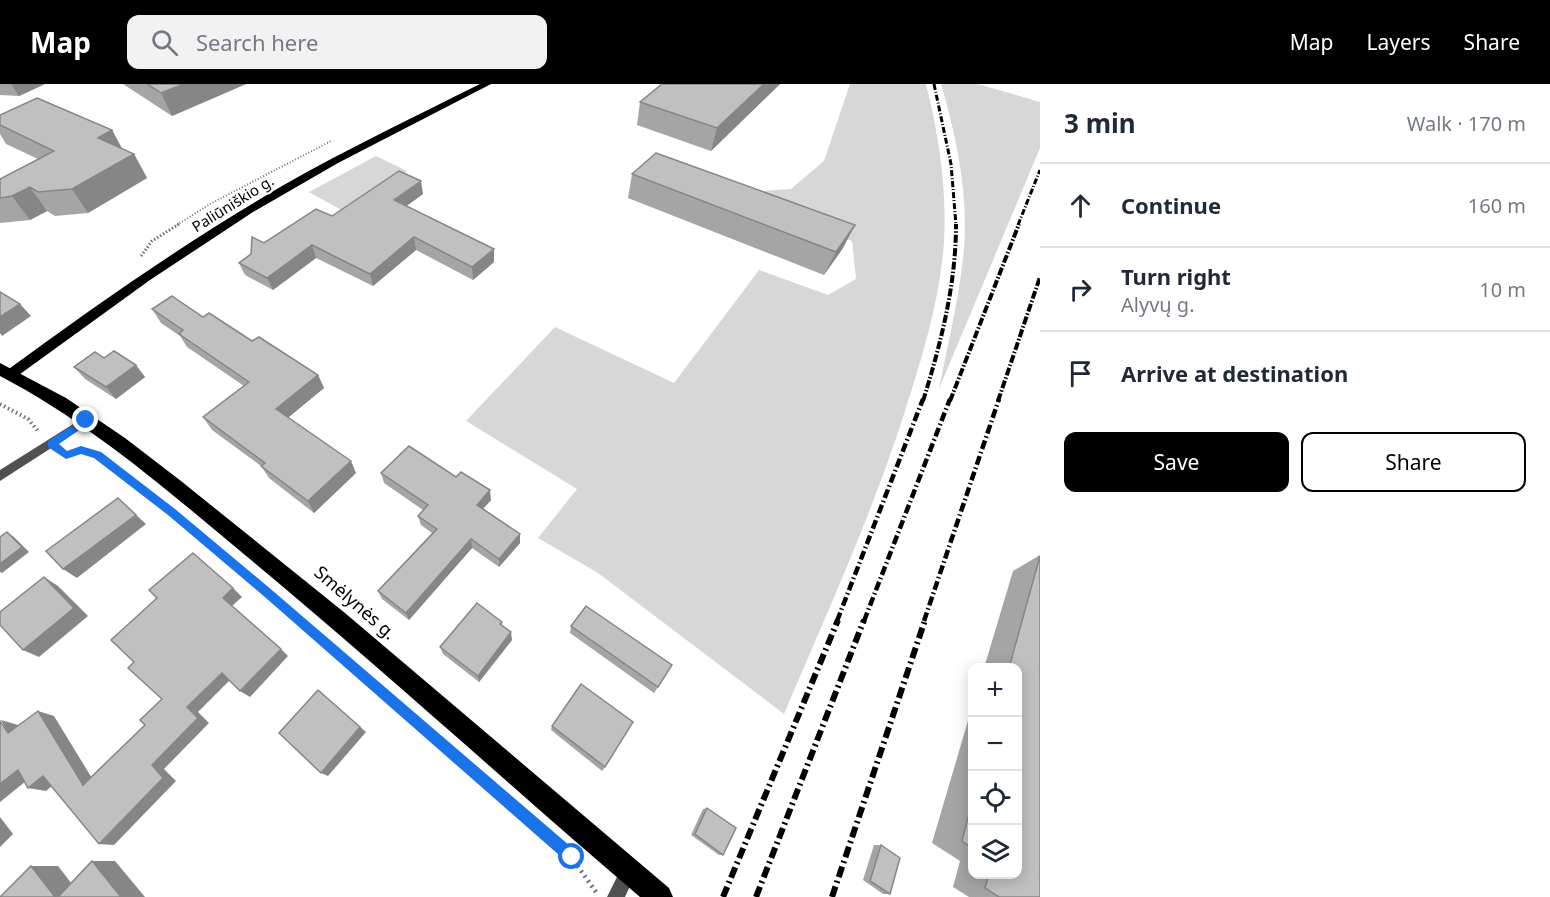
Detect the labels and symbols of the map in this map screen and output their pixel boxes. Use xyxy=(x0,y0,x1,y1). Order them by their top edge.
street label: Paliūniškio g. xyxy=(188,170,277,236)
route end xyxy=(72,406,98,432)
street label: Smėlynės g. xyxy=(310,560,402,644)
route start xyxy=(558,843,584,869)

